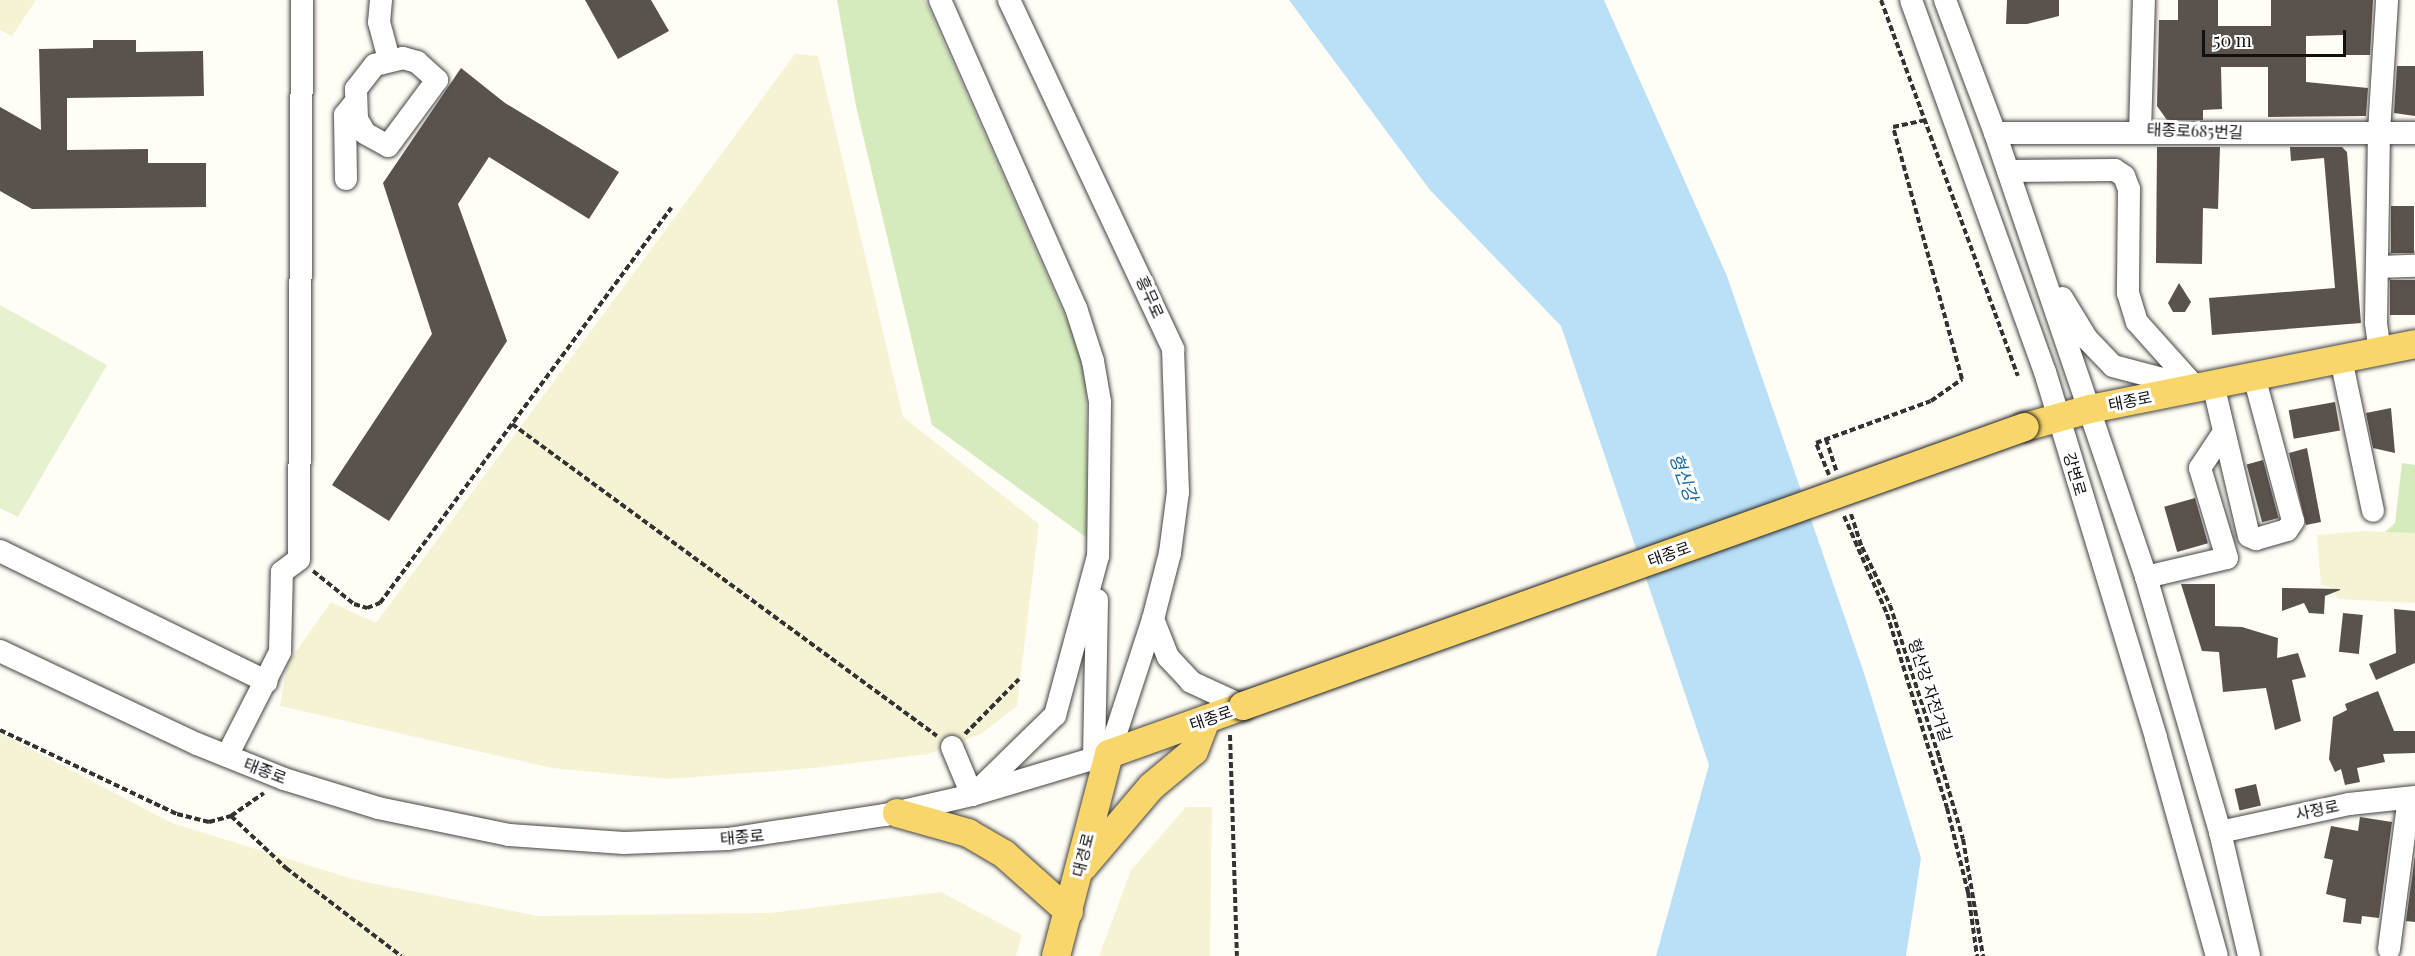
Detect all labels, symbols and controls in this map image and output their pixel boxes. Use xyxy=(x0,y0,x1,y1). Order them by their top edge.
scale bar xyxy=(2205,18,2349,56)
text: 50 m xyxy=(2213,28,2252,52)
street label: 태종로685번길 xyxy=(2146,120,2244,142)
street label: 흥무로 xyxy=(1132,273,1168,321)
street label: 태종로 xyxy=(2106,387,2154,415)
water label: 형산강 xyxy=(1665,450,1703,504)
street label: 강변로 xyxy=(2060,450,2090,498)
street label: 태종로 xyxy=(1645,537,1693,571)
street label: 형산강 자전거길 xyxy=(1904,636,1956,744)
street label: 태종로 xyxy=(1187,702,1235,734)
street label: 태종로 xyxy=(241,754,289,788)
street label: 사정로 xyxy=(2293,796,2341,824)
street label: 태종로 xyxy=(719,826,765,848)
street label: 대경로 xyxy=(1068,831,1098,879)

